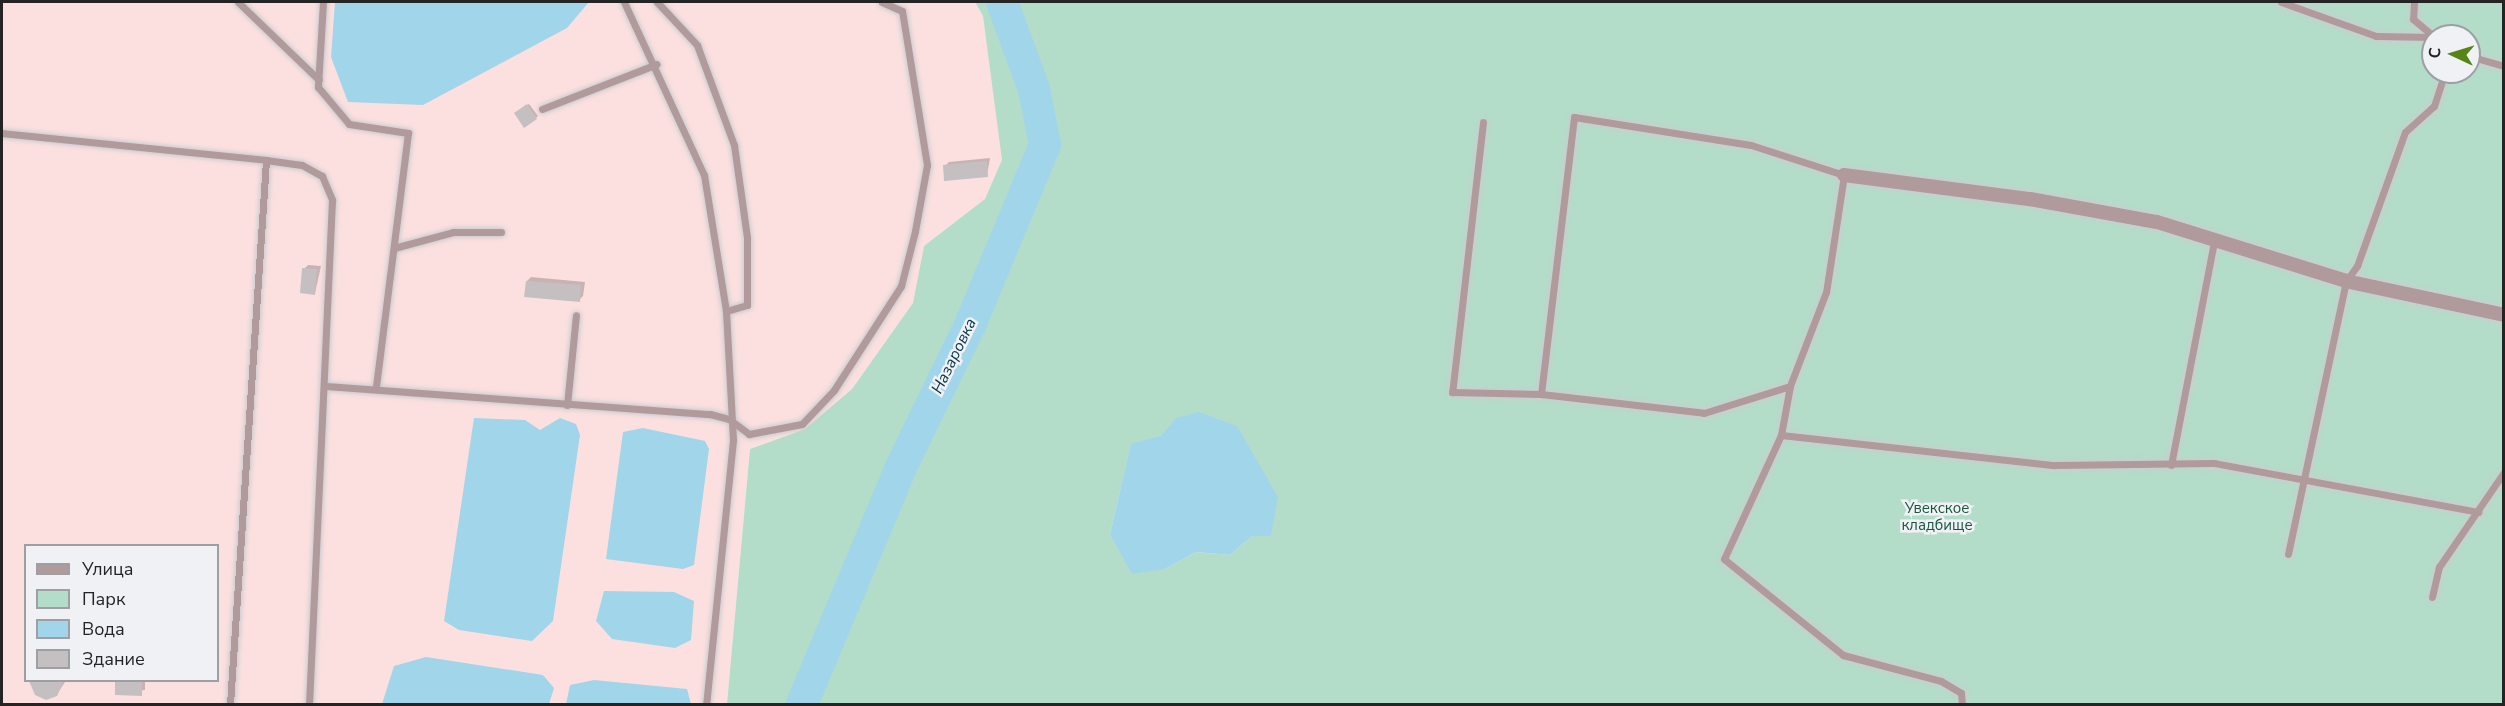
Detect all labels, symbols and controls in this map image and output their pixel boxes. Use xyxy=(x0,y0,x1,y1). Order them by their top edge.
north arrow xyxy=(2421,24,2481,84)
text: С xyxy=(2424,47,2446,59)
water label: Назаровка xyxy=(927,315,981,397)
park label: Увекское кладбище xyxy=(1901,499,1973,534)
legend xyxy=(24,544,219,682)
text: Улица xyxy=(82,557,133,581)
text: Парк xyxy=(82,587,125,611)
text: Вода xyxy=(82,617,125,641)
text: Здание xyxy=(82,647,145,671)

